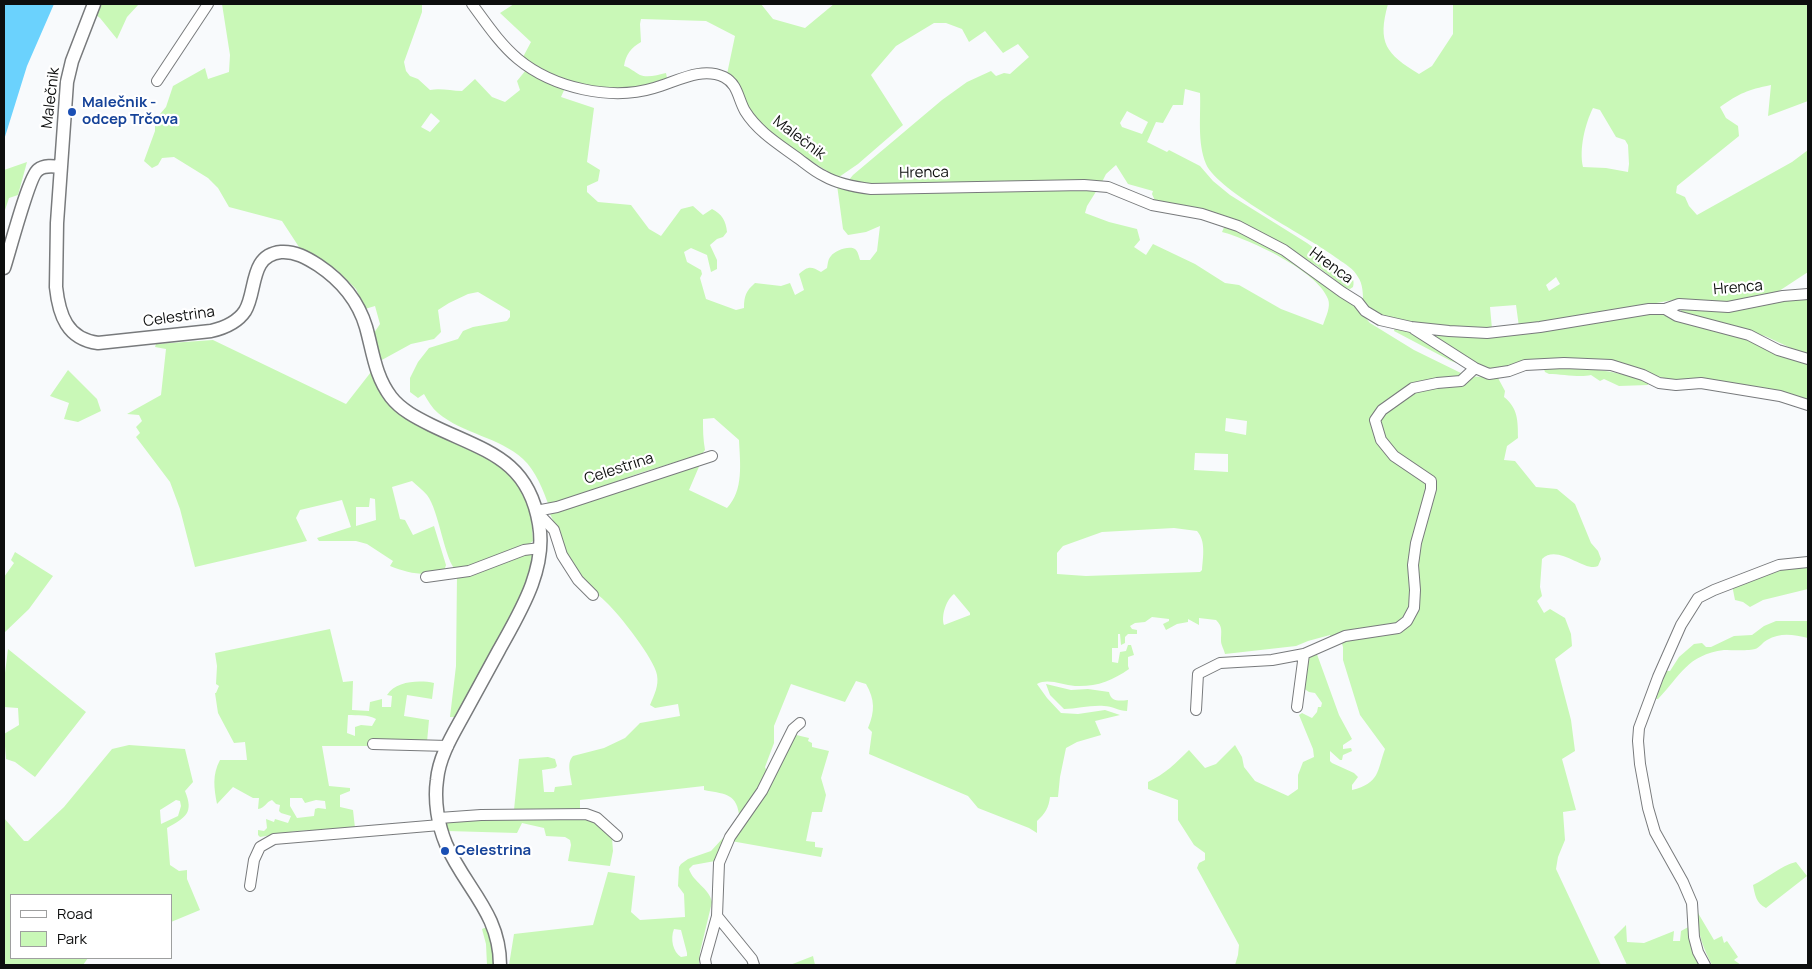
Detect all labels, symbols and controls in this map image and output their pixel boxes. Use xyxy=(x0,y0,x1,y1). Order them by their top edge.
street label: Malečnik xyxy=(38,66,64,130)
place label: Malečnik - odcep Trčova xyxy=(82,94,178,129)
marker: Malečnik - odcep Trčova xyxy=(66,106,78,118)
street label: Malečnik xyxy=(769,112,829,164)
street label: Hrenca xyxy=(899,164,949,182)
street label: Hrenca xyxy=(1306,244,1356,288)
street label: Hrenca xyxy=(1713,277,1763,299)
street label: Celestrina xyxy=(142,303,216,331)
street label: Celestrina xyxy=(582,449,656,489)
place label: Celestrina xyxy=(455,842,531,860)
marker: Celestrina xyxy=(439,845,451,857)
legend xyxy=(10,894,172,959)
text: Road xyxy=(57,903,93,924)
text: Park xyxy=(57,928,87,949)

